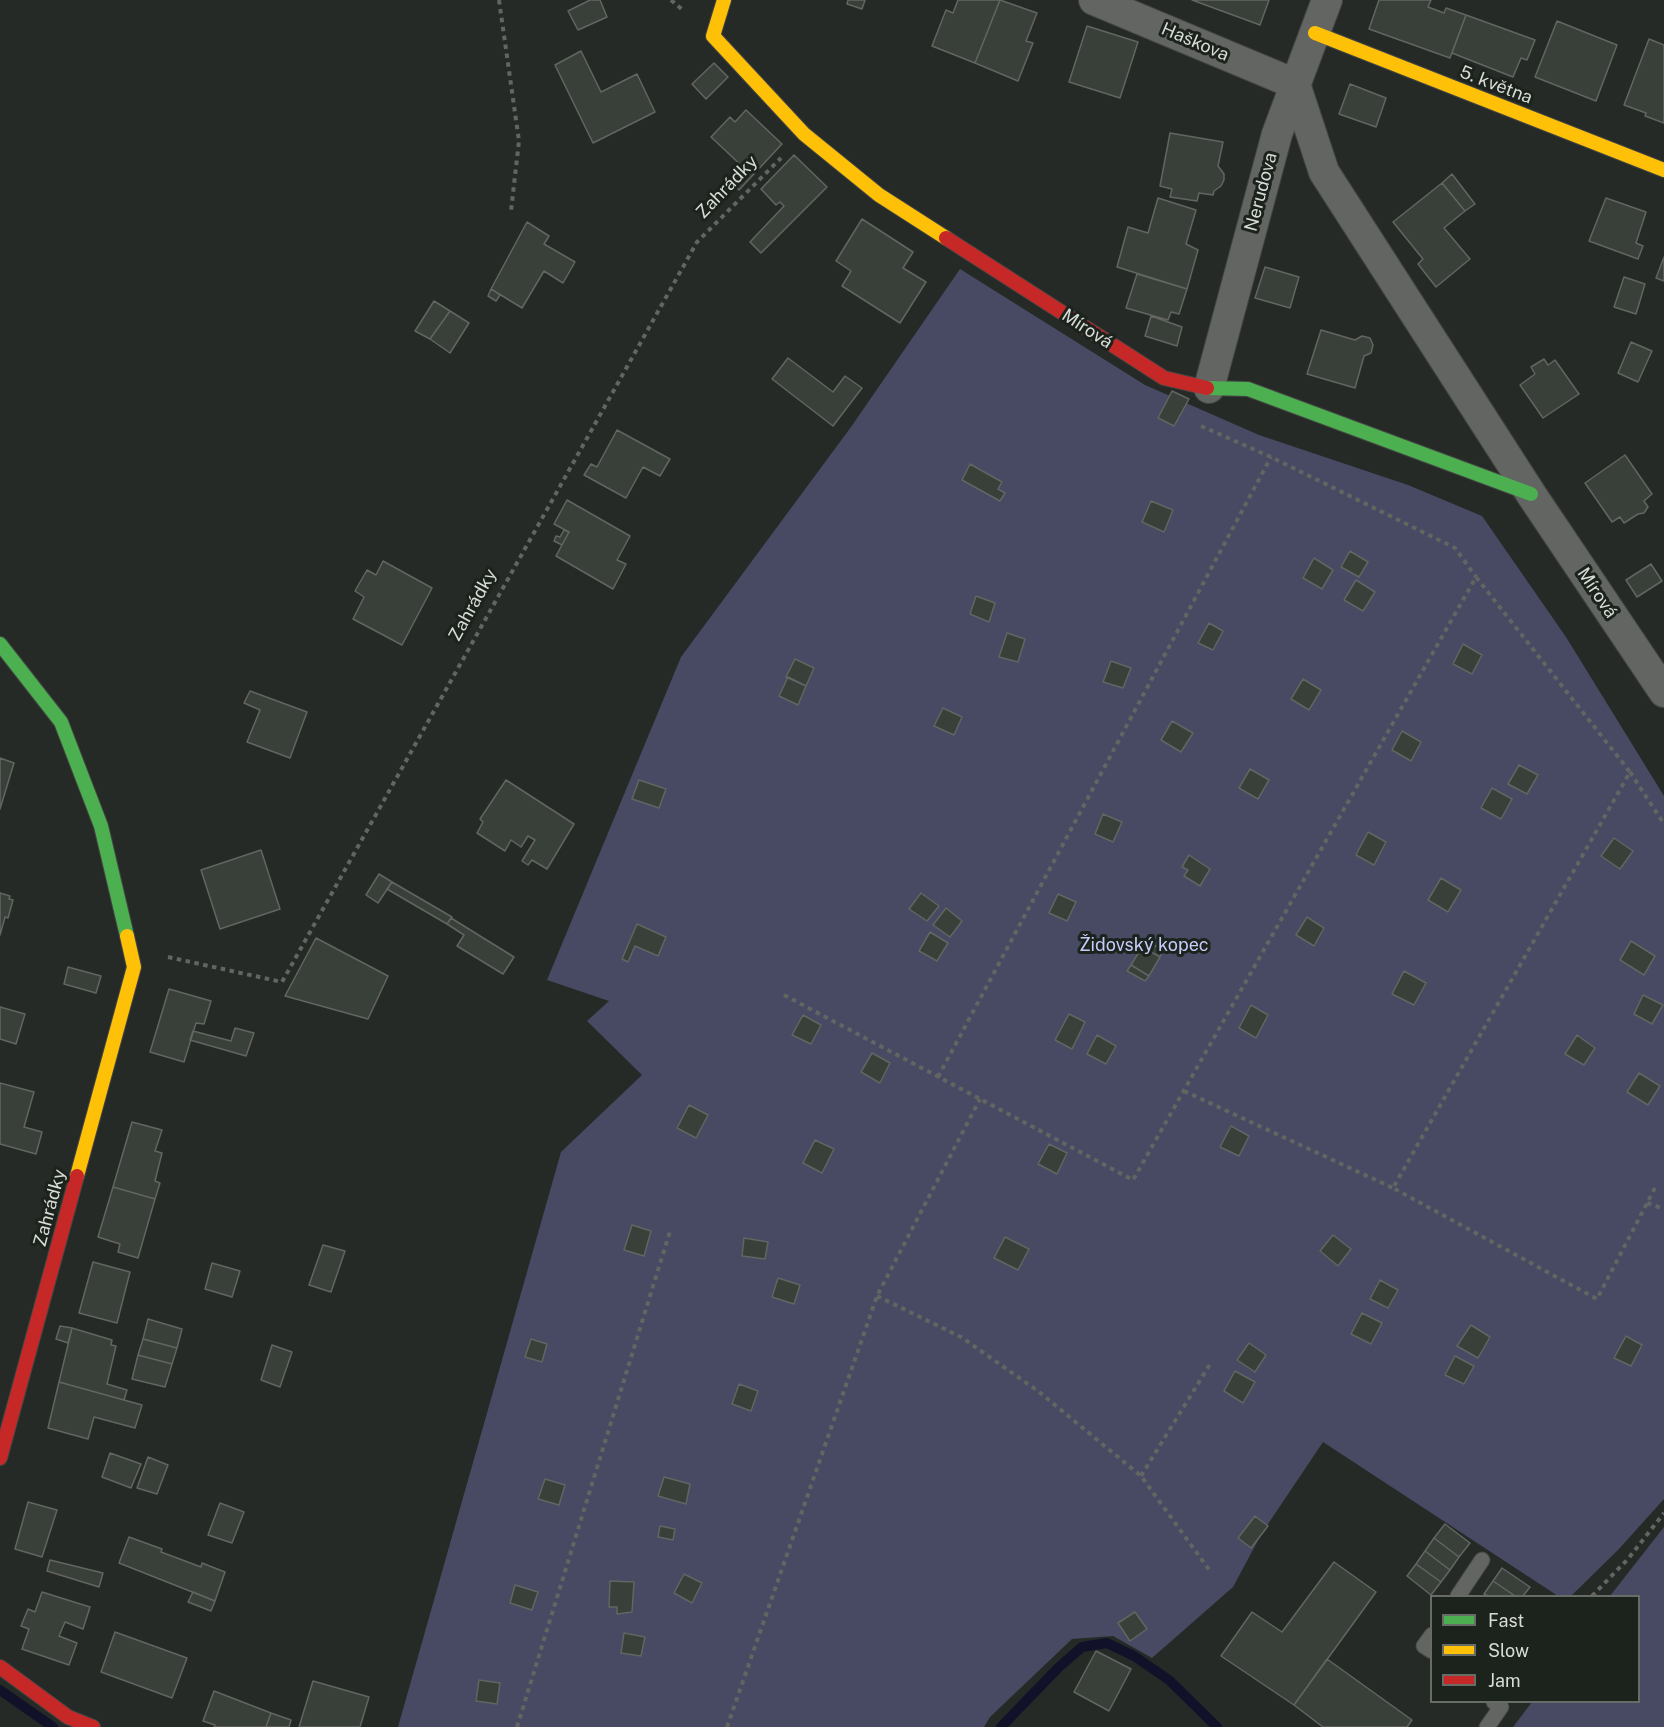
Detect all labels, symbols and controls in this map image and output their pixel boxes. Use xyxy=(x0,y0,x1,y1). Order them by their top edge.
street label: Haškova xyxy=(1158,18,1232,66)
street label: 5. května xyxy=(1457,61,1535,109)
street label: Nerudova xyxy=(1240,150,1282,234)
street label: Zahrádky xyxy=(692,151,762,223)
street label: Mírová xyxy=(1058,305,1116,353)
street label: Mírová xyxy=(1572,564,1622,622)
street label: Zahrádky xyxy=(444,565,502,645)
park label: Židovský kopec xyxy=(1079,934,1209,956)
street label: Zahrádky xyxy=(29,1167,71,1249)
legend xyxy=(1430,1595,1640,1703)
text: Fast xyxy=(1488,1610,1524,1631)
text: Slow xyxy=(1488,1640,1529,1661)
text: Jam xyxy=(1488,1670,1521,1691)

